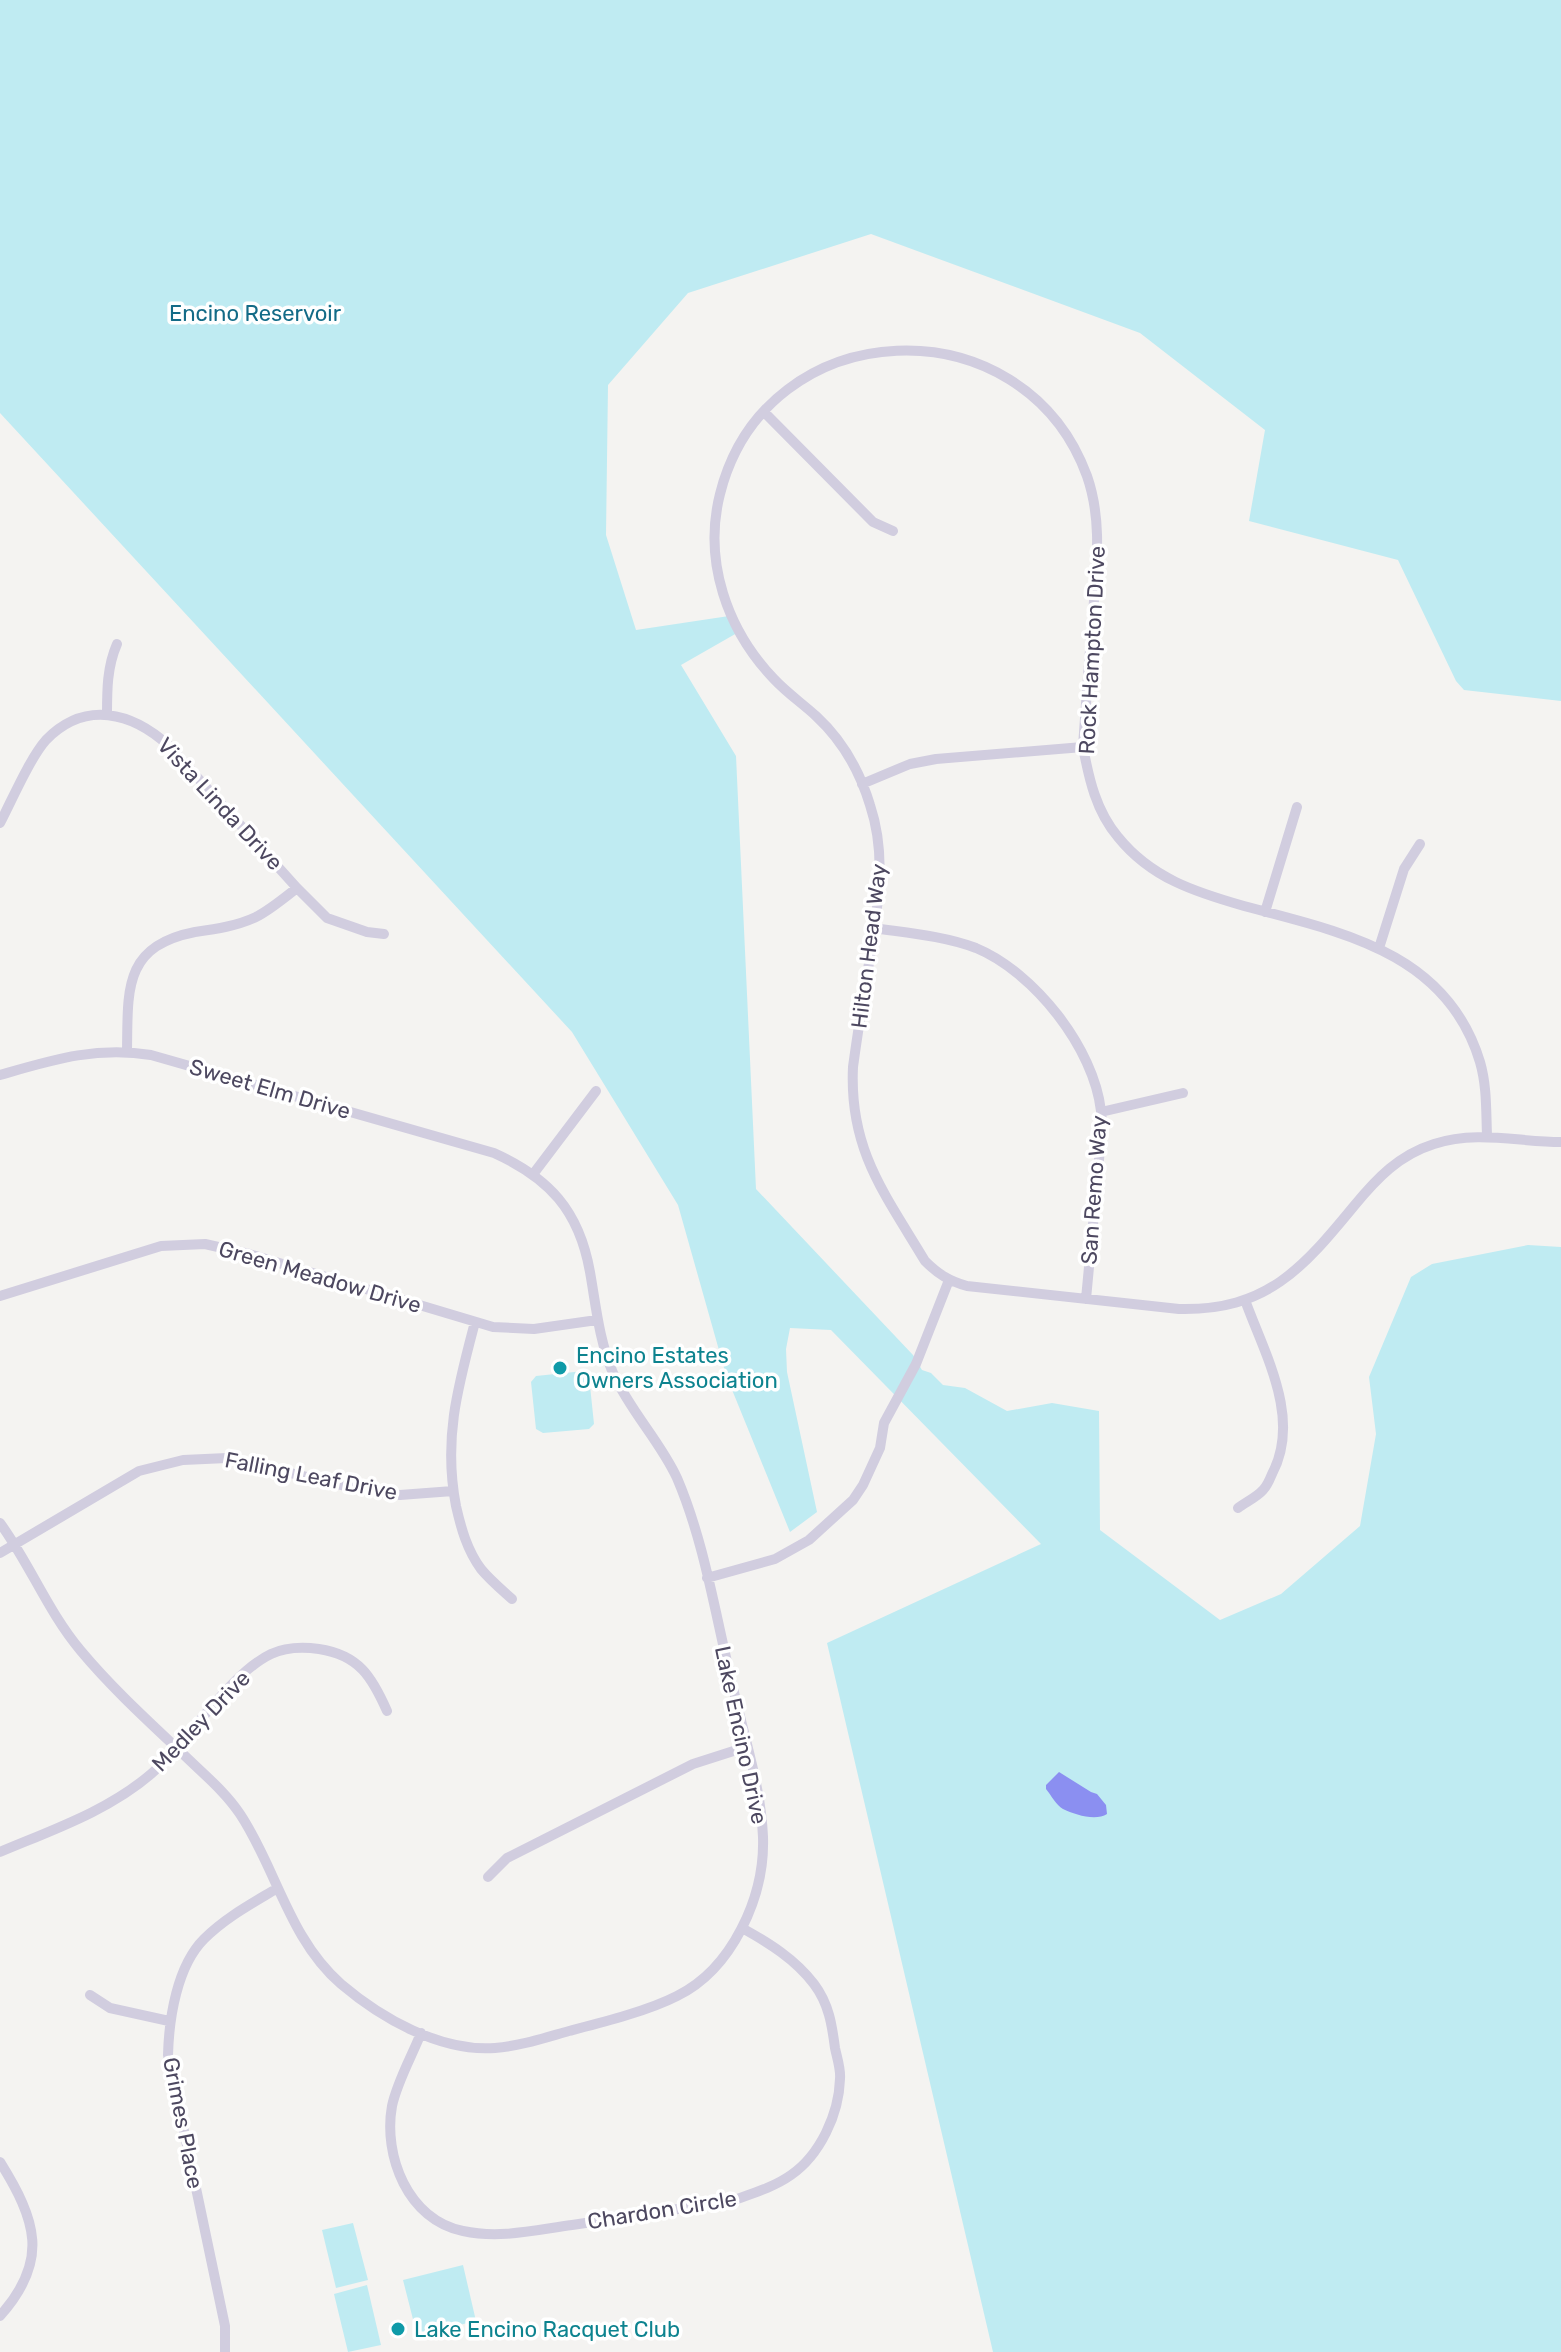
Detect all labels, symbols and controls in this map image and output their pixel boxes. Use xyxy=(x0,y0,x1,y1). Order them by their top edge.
park label: Encino Reservoir xyxy=(169,300,342,327)
street label: Rock Hampton Drive xyxy=(1073,545,1111,755)
street label: Vista Linda Drive xyxy=(152,732,288,876)
street label: Hilton Head Way xyxy=(845,862,893,1030)
street label: Sweet Elm Drive xyxy=(186,1053,354,1125)
street label: San Remo Way xyxy=(1075,1114,1113,1266)
street label: Green Meadow Drive xyxy=(216,1235,424,1319)
place label: Encino Estates Owners Association xyxy=(576,1342,778,1394)
marker: Encino Estates Owners Association xyxy=(551,1359,569,1377)
street label: Falling Leaf Drive xyxy=(222,1446,400,1506)
street label: Lake Encino Drive xyxy=(709,1643,773,1827)
street label: Medley Drive xyxy=(146,1665,256,1777)
street label: Grimes Place xyxy=(157,2055,209,2191)
street label: Chardon Circle xyxy=(585,2185,739,2235)
place label: Lake Encino Racquet Club xyxy=(414,2316,680,2343)
marker: Lake Encino Racquet Club xyxy=(389,2320,407,2338)

